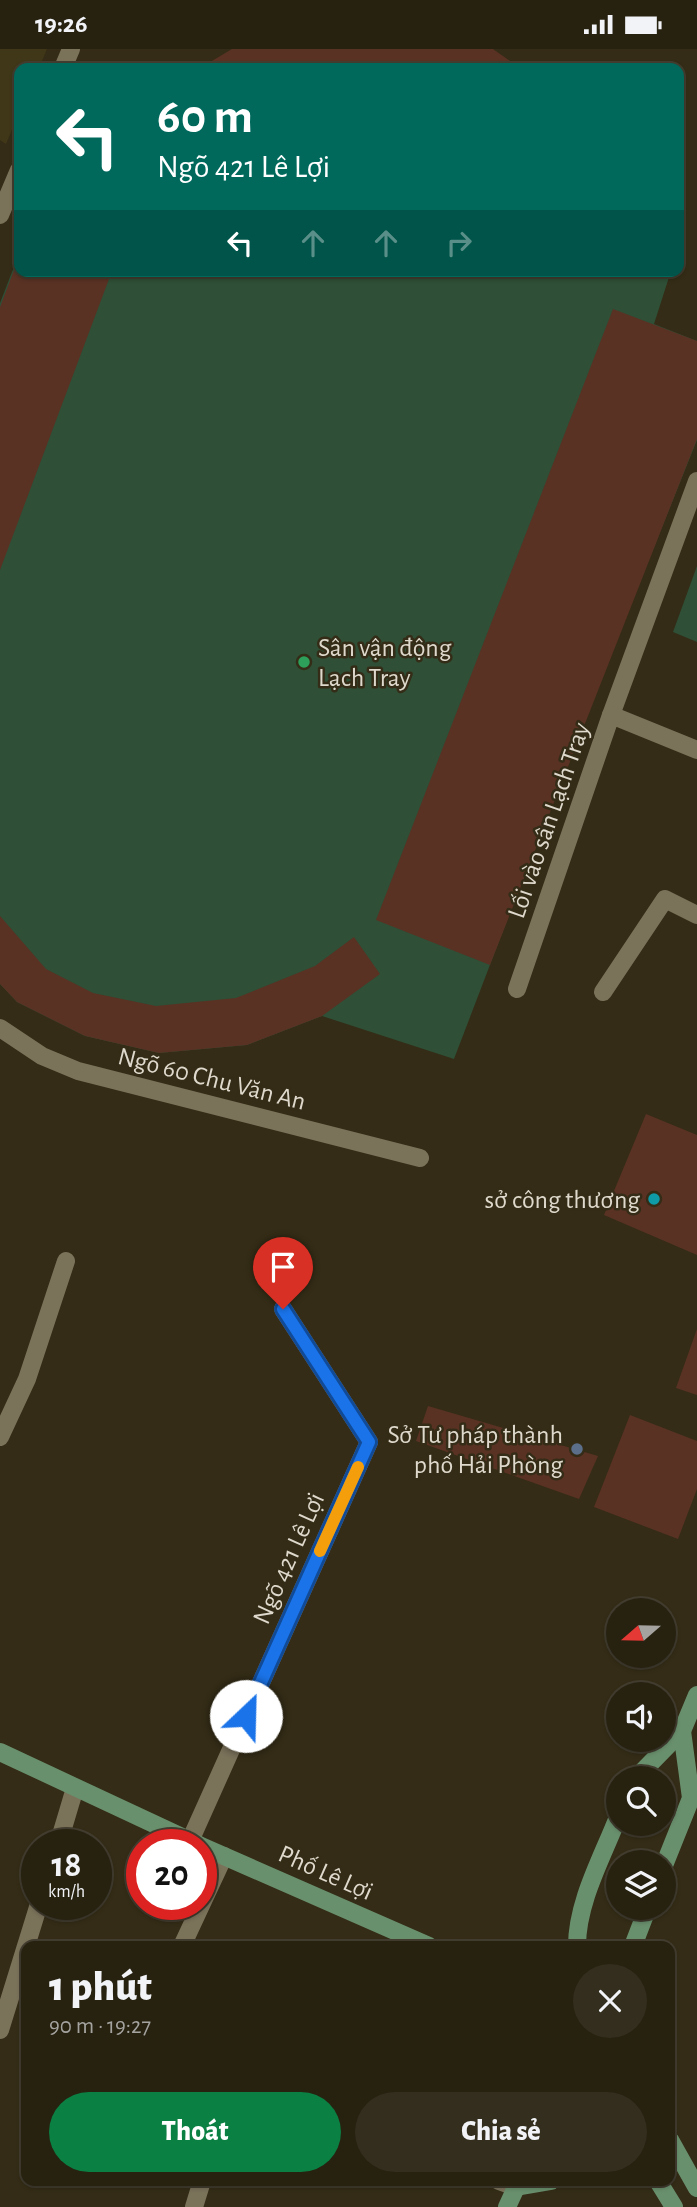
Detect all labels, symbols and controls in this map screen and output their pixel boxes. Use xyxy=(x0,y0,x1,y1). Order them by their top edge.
text: 19:26 xyxy=(35,11,88,37)
icon: left xyxy=(42,91,133,182)
text: 60 m xyxy=(157,93,253,142)
text: Ngõ 421 Lê Lợi xyxy=(157,151,330,183)
icon: left xyxy=(221,224,259,262)
icon: ahead xyxy=(294,224,332,262)
icon: ahead xyxy=(367,224,405,262)
icon: right xyxy=(440,224,478,262)
place label: Sân vận động Lạch Tray xyxy=(318,635,452,691)
marker: Sân vận động Lạch Tray xyxy=(296,654,312,670)
street label: Lối vào sân Lạch Tray xyxy=(503,719,595,922)
street label: Ngõ 60 Chu Văn An xyxy=(115,1043,308,1115)
place label: sở công thương xyxy=(485,1187,640,1213)
marker: sở công thương xyxy=(646,1191,662,1207)
pin xyxy=(253,1237,313,1309)
icon: arrive xyxy=(264,1248,302,1286)
place label: Sở Tư pháp thành phố Hải Phòng xyxy=(388,1422,563,1478)
marker: Sở Tư pháp thành phố Hải Phòng xyxy=(569,1441,585,1457)
street label: Ngõ 421 Lê Lợi xyxy=(248,1489,329,1628)
north arrow xyxy=(606,1598,676,1668)
map controls xyxy=(606,1598,676,1920)
position arrow xyxy=(209,1679,283,1753)
button: sound xyxy=(606,1682,676,1752)
button: search xyxy=(606,1766,676,1836)
speed limit sign: 20 xyxy=(126,1829,217,1920)
street label: Phố Lê Lợi xyxy=(274,1841,377,1905)
text: 18 xyxy=(52,1848,81,1883)
button: layers xyxy=(606,1850,676,1920)
text: km/h xyxy=(48,1883,85,1901)
button: close xyxy=(573,1964,647,2038)
text: 1 phút xyxy=(49,1966,152,2008)
text: 90 m · 19:27 xyxy=(49,2015,151,2038)
button: Thoát xyxy=(49,2092,341,2172)
button: Chia sẻ xyxy=(355,2092,647,2172)

